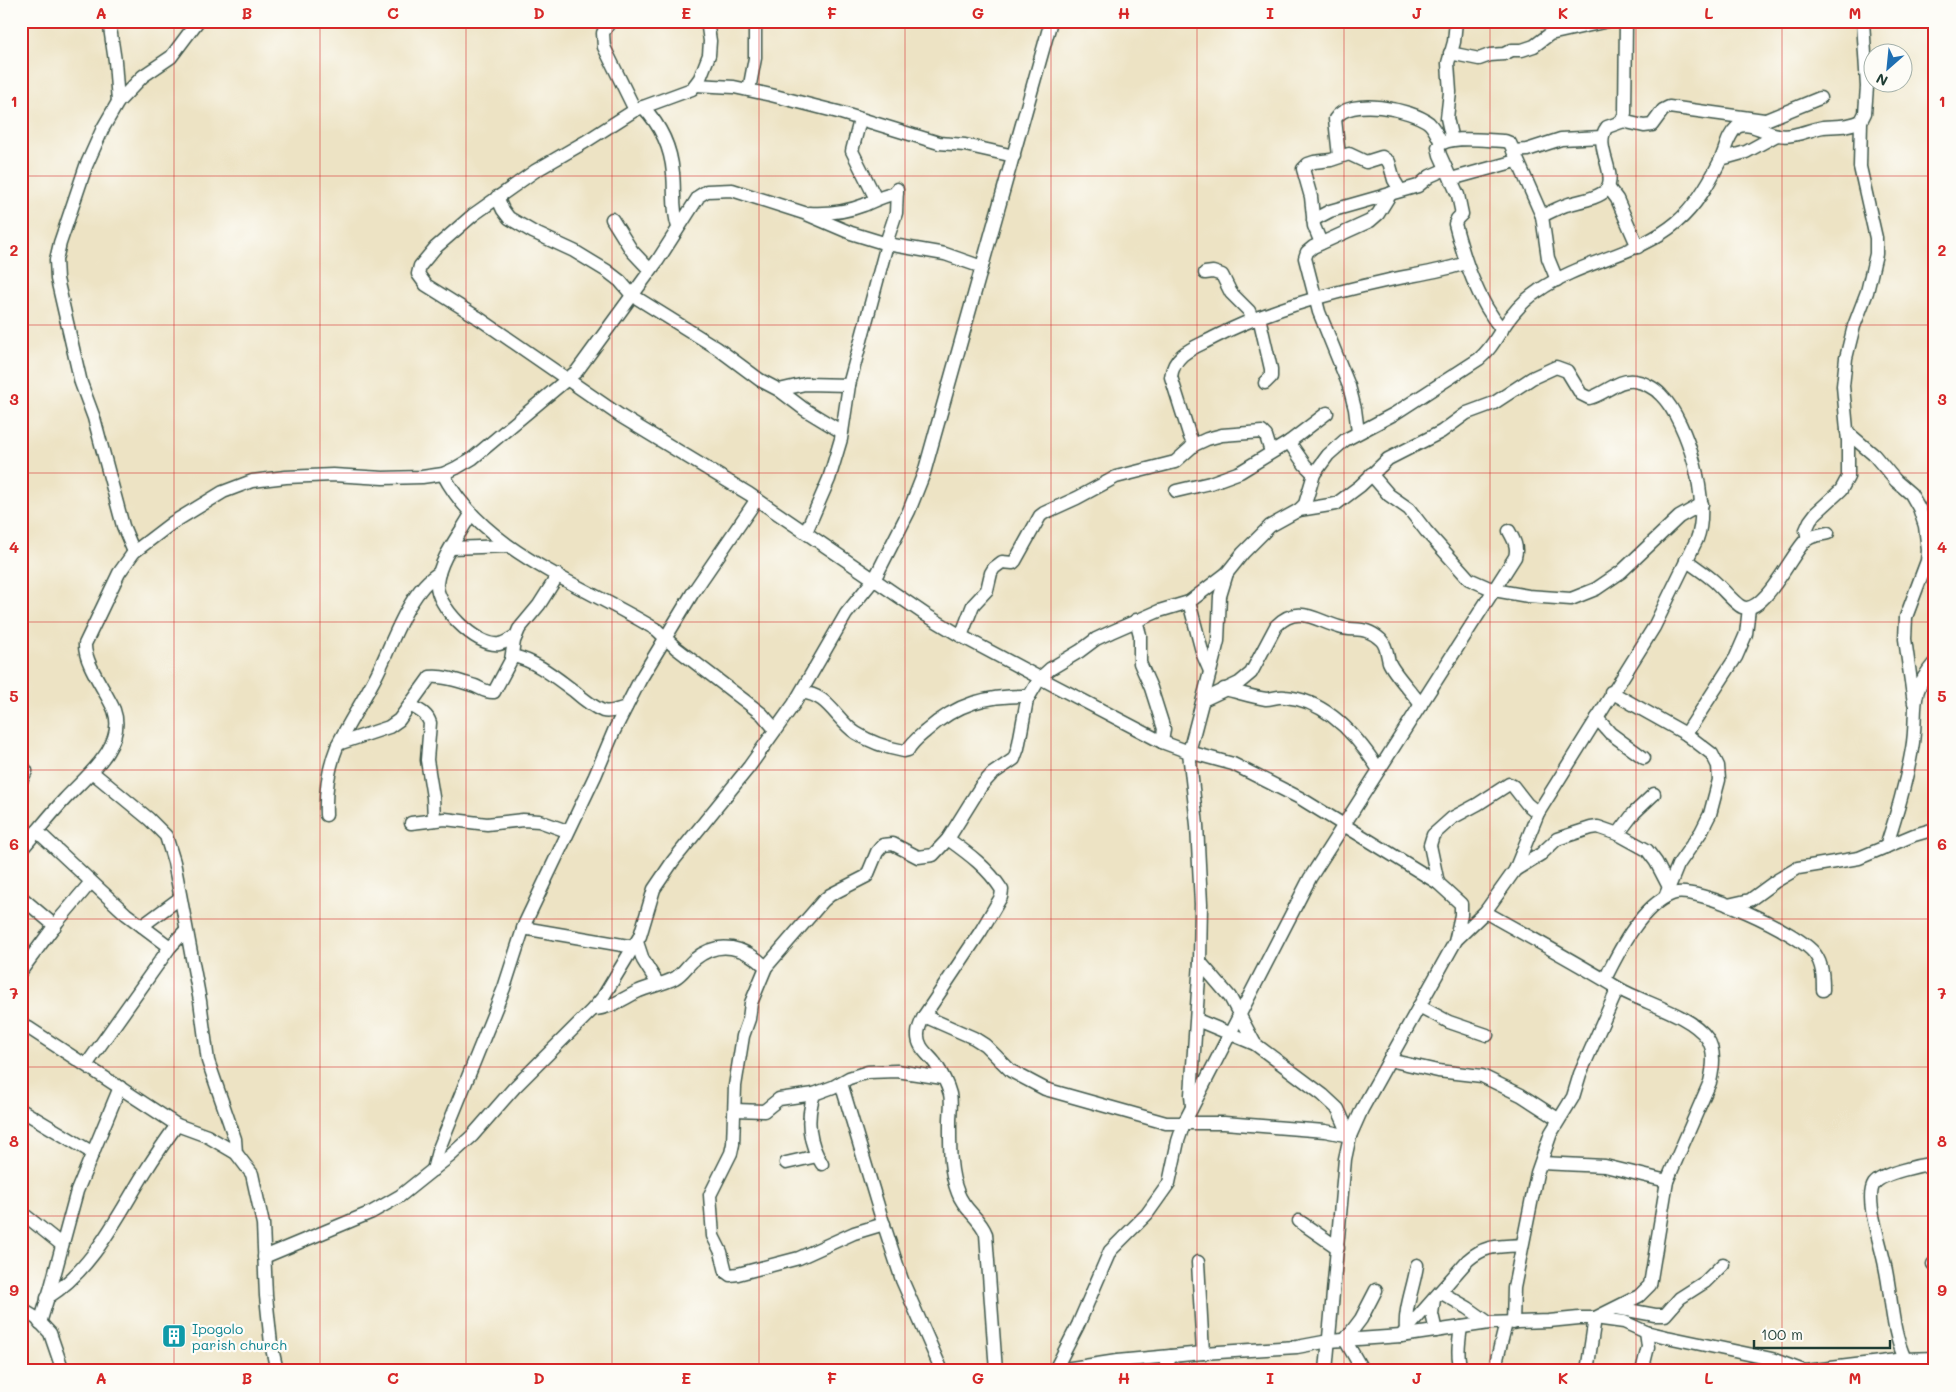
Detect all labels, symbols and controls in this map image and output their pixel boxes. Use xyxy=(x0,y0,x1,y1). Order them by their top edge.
text: A xyxy=(95,2,107,23)
text: B xyxy=(242,2,252,23)
text: C xyxy=(387,2,399,23)
text: D xyxy=(533,2,545,23)
text: E xyxy=(681,2,691,23)
text: F xyxy=(827,2,837,23)
text: G xyxy=(972,2,984,23)
text: H xyxy=(1118,2,1130,23)
text: I xyxy=(1266,2,1274,23)
text: J xyxy=(1412,2,1422,23)
text: K xyxy=(1558,2,1568,23)
text: L xyxy=(1704,2,1714,23)
text: M xyxy=(1849,2,1861,23)
north arrow xyxy=(1864,42,1914,92)
text: N xyxy=(1873,69,1891,91)
text: 1 xyxy=(10,90,18,111)
text: 1 xyxy=(1938,90,1946,111)
text: 2 xyxy=(10,239,19,260)
text: 2 xyxy=(1938,239,1947,260)
text: 3 xyxy=(9,388,19,409)
text: 3 xyxy=(1937,388,1947,409)
text: 4 xyxy=(9,536,19,557)
text: 4 xyxy=(1937,536,1947,557)
text: 5 xyxy=(9,685,19,706)
text: 5 xyxy=(1937,685,1947,706)
text: 6 xyxy=(9,833,19,854)
text: 6 xyxy=(1937,833,1947,854)
text: 7 xyxy=(10,982,19,1003)
text: 7 xyxy=(1938,982,1947,1003)
text: 8 xyxy=(9,1130,19,1151)
text: 8 xyxy=(1937,1130,1947,1151)
text: 9 xyxy=(9,1279,19,1300)
text: 9 xyxy=(1937,1279,1947,1300)
scale bar xyxy=(1754,1317,1890,1349)
place label: Ipogolo parish church xyxy=(192,1319,287,1354)
building icon: Ipogolo parish church xyxy=(161,1323,187,1349)
text: 100 m xyxy=(1761,1324,1803,1344)
text: A xyxy=(95,1367,107,1388)
text: B xyxy=(242,1367,252,1388)
text: C xyxy=(387,1367,399,1388)
text: D xyxy=(533,1367,545,1388)
text: E xyxy=(681,1367,691,1388)
text: F xyxy=(827,1367,837,1388)
text: G xyxy=(972,1367,984,1388)
text: H xyxy=(1118,1367,1130,1388)
text: I xyxy=(1266,1367,1274,1388)
text: J xyxy=(1412,1367,1422,1388)
text: K xyxy=(1558,1367,1568,1388)
text: L xyxy=(1704,1367,1714,1388)
text: M xyxy=(1849,1367,1861,1388)

